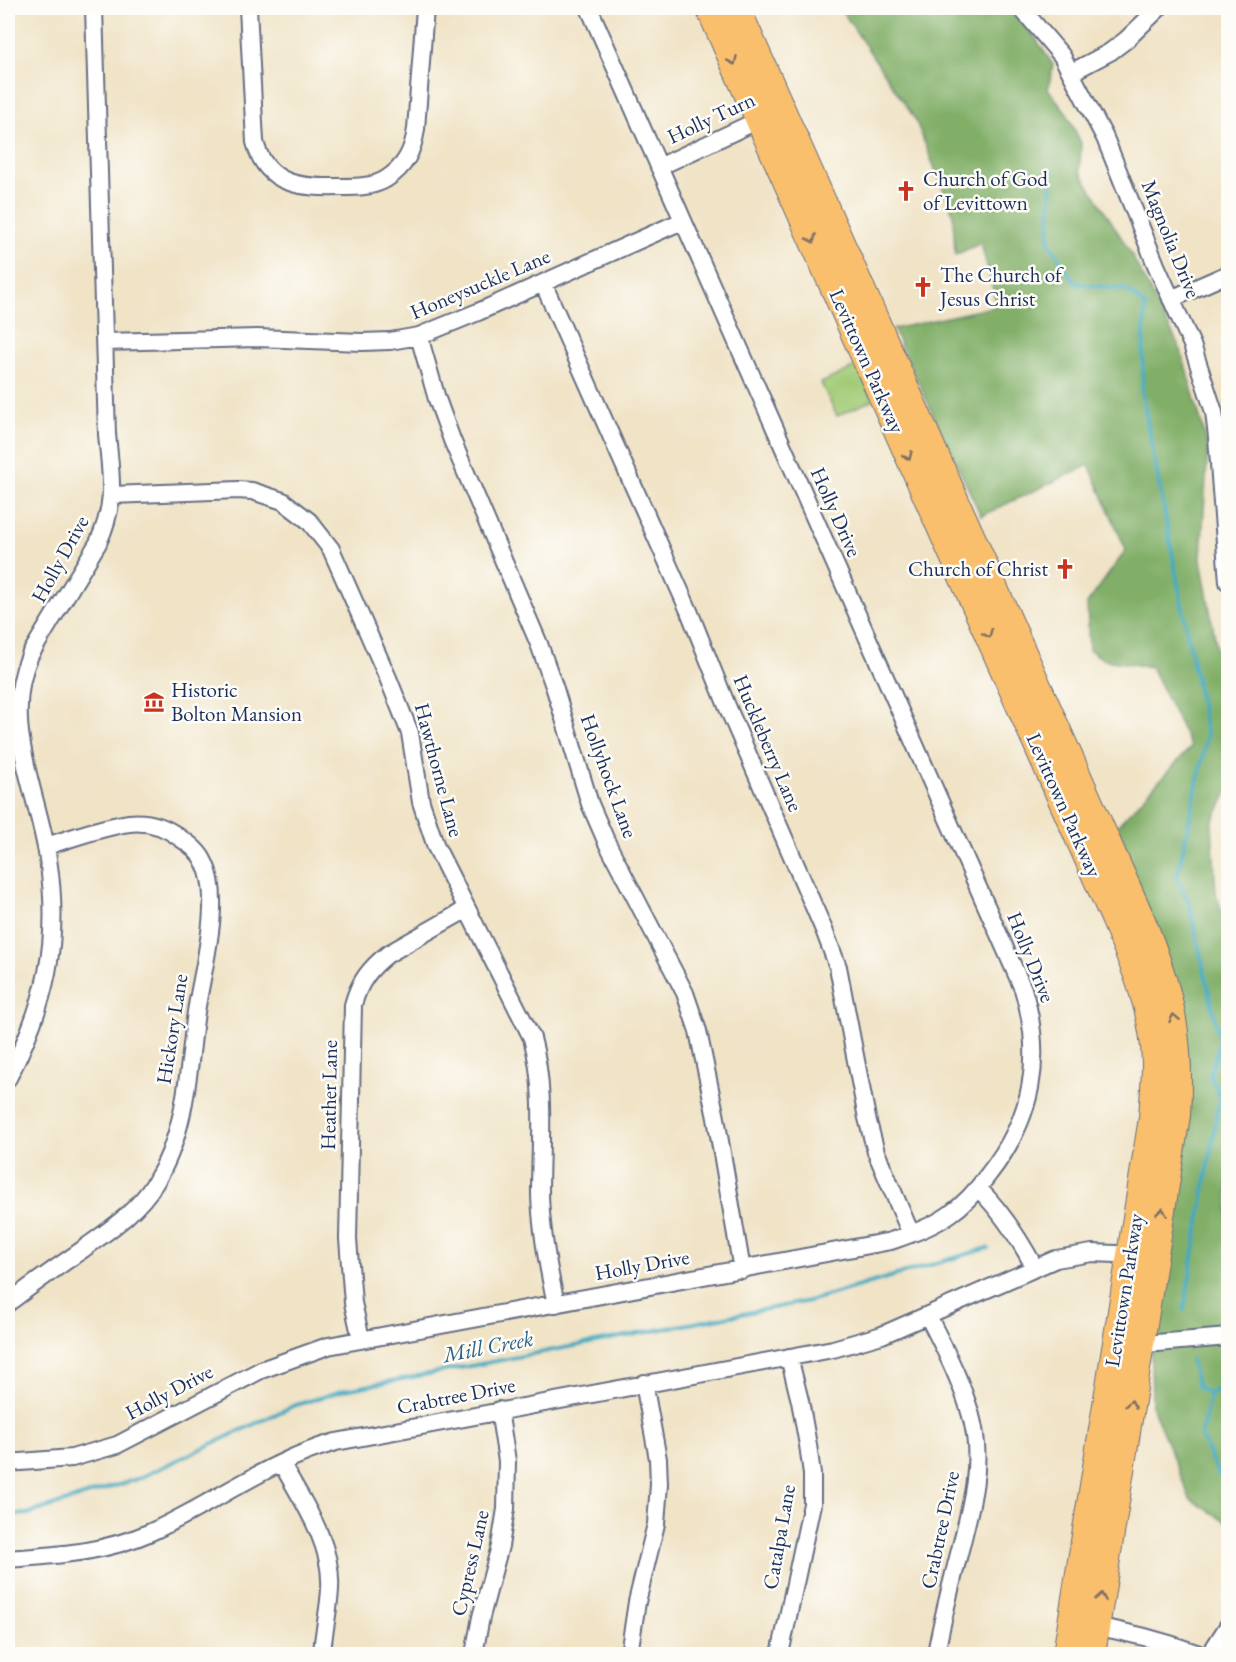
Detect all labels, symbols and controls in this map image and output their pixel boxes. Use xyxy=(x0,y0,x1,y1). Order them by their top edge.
one-way arrow xyxy=(725,55,737,66)
street label: Holly Turn xyxy=(663,85,759,150)
place label: Church of God of Levittown xyxy=(923,165,1048,216)
street label: Magnolia Drive xyxy=(1136,176,1207,302)
church icon: Church of God of Levittown xyxy=(894,179,918,203)
one-way arrow xyxy=(805,233,817,244)
street label: Honeysuckle Lane xyxy=(406,242,554,325)
place label: The Church of Jesus Christ xyxy=(938,261,1064,312)
church icon: The Church of Jesus Christ xyxy=(911,275,935,299)
street label: Levittown Parkway xyxy=(824,285,912,438)
one-way arrow xyxy=(901,449,913,460)
street label: Holly Drive xyxy=(805,463,868,561)
street label: Holly Drive xyxy=(25,510,95,607)
place label: Church of Christ xyxy=(908,555,1048,582)
church icon: Church of Christ xyxy=(1053,557,1077,581)
one-way arrow xyxy=(980,627,992,638)
street label: Huckleberry Lane xyxy=(727,670,809,815)
place label: Historic Bolton Mansion xyxy=(171,676,302,727)
museum icon: Historic Bolton Mansion xyxy=(142,690,166,714)
street label: Hawthorne Lane xyxy=(409,700,470,840)
street label: Hollyhock Lane xyxy=(575,710,644,842)
street label: Levittown Parkway xyxy=(1021,729,1109,882)
street label: Holly Drive xyxy=(1001,908,1062,1006)
street label: Hickory Lane xyxy=(149,972,194,1086)
one-way arrow xyxy=(1168,1013,1181,1023)
street label: Heather Lane xyxy=(314,1040,343,1150)
one-way arrow xyxy=(1155,1207,1168,1217)
street label: Levittown Parkway xyxy=(1098,1210,1149,1369)
street label: Holly Drive xyxy=(593,1243,691,1286)
water label: Mill Creek xyxy=(439,1324,536,1370)
street label: Holly Drive xyxy=(120,1357,217,1426)
street label: Crabtree Drive xyxy=(394,1371,517,1420)
one-way arrow xyxy=(1125,1399,1137,1409)
street label: Crabtree Drive xyxy=(914,1468,965,1591)
street label: Catalpa Lane xyxy=(756,1482,801,1592)
street label: Cypress Lane xyxy=(444,1507,495,1618)
one-way arrow xyxy=(1095,1592,1107,1601)

